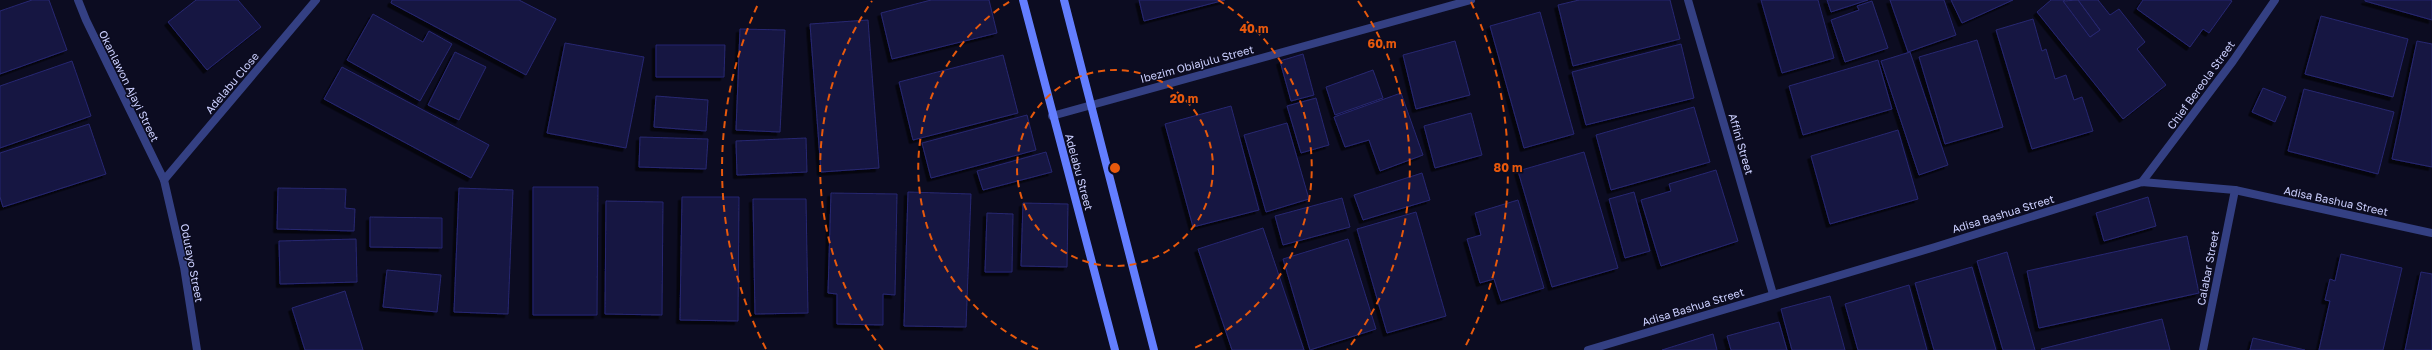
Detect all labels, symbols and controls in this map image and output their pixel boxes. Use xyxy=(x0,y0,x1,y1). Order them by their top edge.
text: 40 m xyxy=(1240,21,1268,36)
street label: Okanlawon Ajayi Street xyxy=(97,28,162,144)
text: 60 m xyxy=(1368,36,1396,51)
street label: Chief Bereola Street xyxy=(2164,38,2237,131)
street label: Ibezim Obiajulu Street xyxy=(1139,42,1255,85)
street label: Adelabu Close xyxy=(202,49,261,116)
text: 20 m xyxy=(1170,91,1198,106)
street label: Affini Street xyxy=(1727,112,1756,176)
street label: Adelabu Street xyxy=(1063,132,1096,212)
text: 80 m xyxy=(1494,160,1522,175)
centre of rings xyxy=(1108,161,1122,175)
street label: Adisa Bashua Street xyxy=(2283,183,2389,218)
street label: Adisa Bashua Street xyxy=(1950,192,2056,235)
street label: Odutayo Street xyxy=(178,222,206,303)
street label: Calabar Street xyxy=(2194,229,2221,306)
street label: Adisa Bashua Street xyxy=(1640,285,1746,328)

